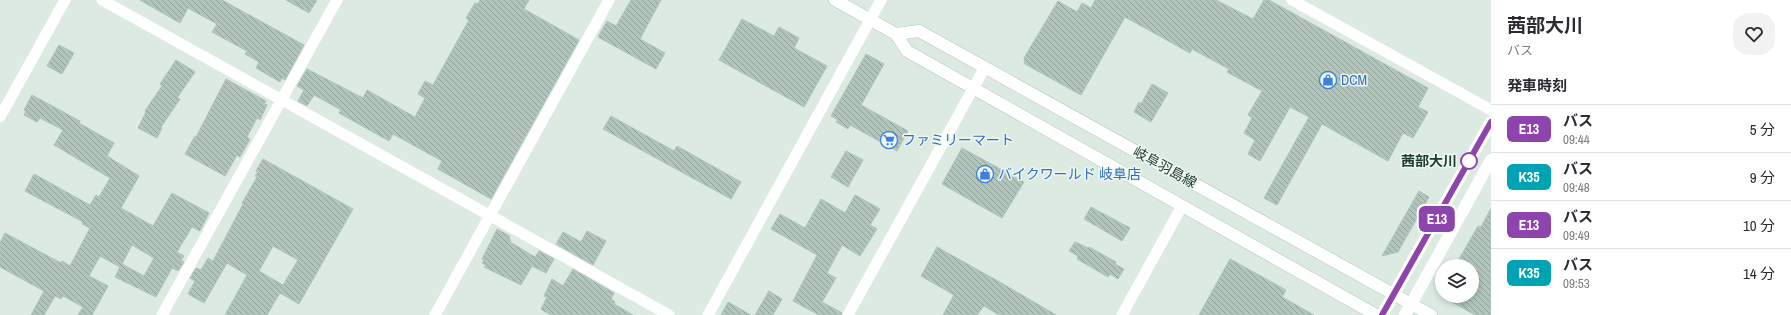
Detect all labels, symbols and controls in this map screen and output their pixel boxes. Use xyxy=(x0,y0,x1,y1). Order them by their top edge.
text: 茜部大川 xyxy=(1507,12,1583,38)
button: heart xyxy=(1733,13,1775,55)
text: バス xyxy=(1507,42,1533,59)
shop icon: DCM xyxy=(1318,70,1338,90)
place label: DCM xyxy=(1341,71,1367,89)
text: 発車時刻 xyxy=(1507,75,1567,96)
text: バス xyxy=(1563,110,1593,131)
text: 5 分 xyxy=(1750,119,1775,140)
text: E13 xyxy=(1519,120,1539,138)
supermarket icon: ファミリーマート xyxy=(879,130,899,150)
place label: ファミリーマート xyxy=(902,131,1014,149)
text: 09:44 xyxy=(1563,131,1590,148)
street label: 岐阜羽島線 xyxy=(1130,142,1200,192)
place label: 茜部大川 xyxy=(1401,152,1457,170)
marker: 茜部大川 xyxy=(1460,152,1478,170)
text: バス xyxy=(1563,158,1593,179)
shop icon: バイクワールド 岐阜店 xyxy=(975,164,995,184)
place label: バイクワールド 岐阜店 xyxy=(998,165,1141,183)
text: 9 分 xyxy=(1750,167,1775,188)
text: K35 xyxy=(1518,168,1540,186)
text: 09:48 xyxy=(1563,179,1590,196)
line badge: E13 xyxy=(1414,206,1460,232)
text: バス xyxy=(1563,206,1593,227)
text: E13 xyxy=(1427,210,1447,228)
text: 10 分 xyxy=(1743,215,1775,236)
text: E13 xyxy=(1519,216,1539,234)
text: 09:49 xyxy=(1563,227,1590,244)
text: バス xyxy=(1563,254,1593,275)
map controls xyxy=(1435,259,1479,303)
button: layers xyxy=(1435,259,1479,303)
text: 14 分 xyxy=(1743,263,1775,284)
text: K35 xyxy=(1518,264,1540,282)
text: 09:53 xyxy=(1563,275,1590,292)

